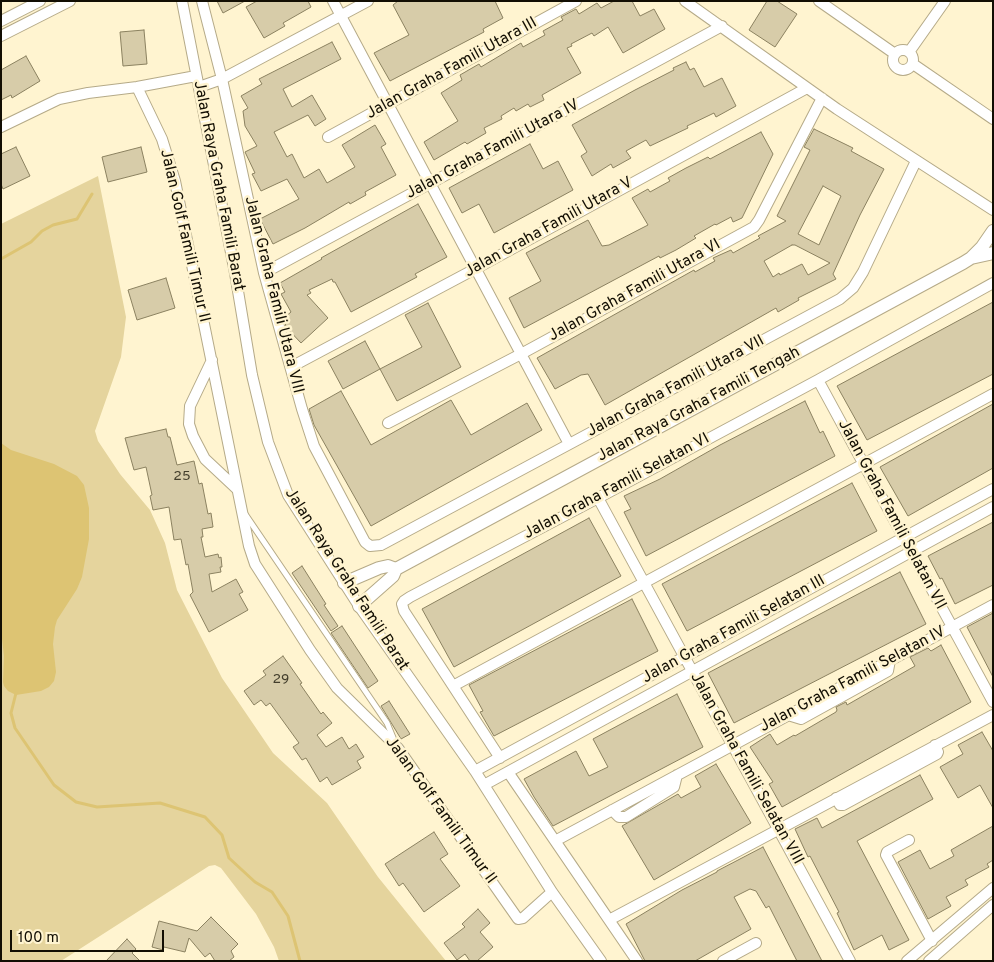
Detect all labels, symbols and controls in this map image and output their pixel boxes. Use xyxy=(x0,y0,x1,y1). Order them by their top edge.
street label: Jalan Graha Famili Utara III xyxy=(363,14,541,124)
street label: Jalan Raya Graha Famili Barat xyxy=(188,79,248,293)
street label: Jalan Graha Famili Utara IV xyxy=(403,96,583,204)
street label: Jalan Golf Famili Timur II xyxy=(155,148,213,324)
street label: Jalan Graha Famili Utara V xyxy=(462,174,636,282)
street label: Jalan Graha Famili Utara VIII xyxy=(239,194,307,396)
street label: Jalan Graha Famili Utara VI xyxy=(546,236,724,346)
street label: Jalan Graha Famili Utara VII xyxy=(584,332,768,442)
street label: Jalan Raya Graha Famili Tengah xyxy=(594,343,804,467)
street label: Jalan Graha Famili Selatan VII xyxy=(833,417,949,613)
street label: Jalan Graha Famili Selatan VI xyxy=(521,430,713,544)
house number: 25 xyxy=(173,469,191,485)
street label: Jalan Raya Graha Famili Barat xyxy=(280,485,412,675)
street label: Jalan Graha Famili Selatan III xyxy=(639,572,829,688)
street label: Jalan Graha Famili Selatan IV xyxy=(757,623,949,737)
street label: Jalan Graha Famili Selatan VIII xyxy=(685,670,807,868)
house number: 29 xyxy=(273,672,289,688)
street label: Jalan Golf Famili Timur II xyxy=(380,734,500,888)
scale bar xyxy=(12,920,166,952)
text: 100 m xyxy=(18,929,59,948)

